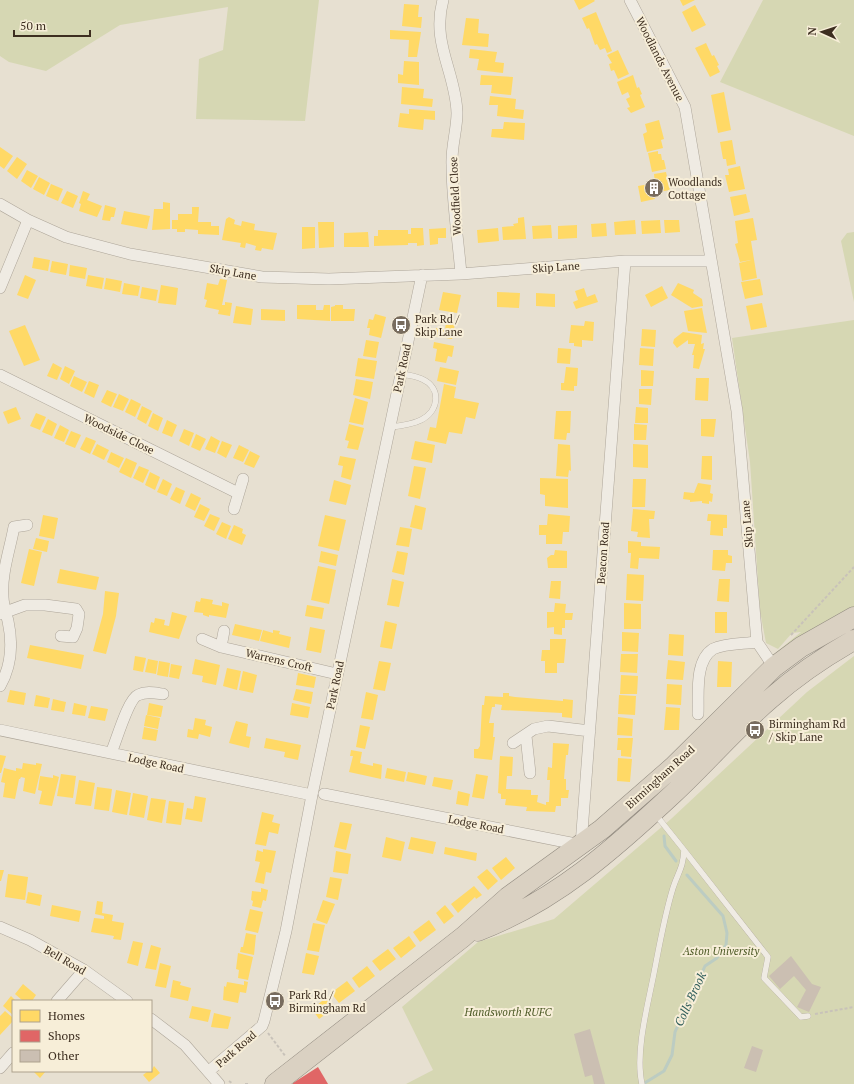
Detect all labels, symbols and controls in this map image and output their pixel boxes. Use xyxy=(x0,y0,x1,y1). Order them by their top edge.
scale bar xyxy=(14,12,90,38)
north arrow xyxy=(802,12,842,52)
street label: Woodlands Avenue xyxy=(633,15,687,104)
text: 50 m xyxy=(20,18,47,33)
text: N xyxy=(805,26,819,36)
street label: Woodfield Close xyxy=(446,156,464,236)
place label: Woodlands Cottage xyxy=(668,175,722,202)
building icon: Woodlands Cottage xyxy=(643,177,665,199)
street label: Skip Lane xyxy=(532,258,581,276)
street label: Skip Lane xyxy=(208,261,258,283)
place label: Park Rd / Skip Lane xyxy=(415,312,463,339)
bus stop icon: Park Rd / Skip Lane xyxy=(390,314,412,336)
street label: Park Road xyxy=(390,342,414,394)
street label: Woodside Close xyxy=(81,411,157,457)
street label: Skip Lane xyxy=(738,499,756,548)
street label: Beacon Road xyxy=(594,521,612,585)
street label: Warrens Croft xyxy=(244,646,314,674)
street label: Park Road xyxy=(323,659,347,711)
place label: Birmingham Rd / Skip Lane xyxy=(768,717,846,744)
bus stop icon: Birmingham Rd / Skip Lane xyxy=(744,719,766,741)
street label: Birmingham Road xyxy=(623,742,697,812)
street label: Lodge Road xyxy=(127,750,185,776)
street label: Lodge Road xyxy=(447,812,505,836)
street label: Bell Road xyxy=(42,942,88,978)
park label: Aston University xyxy=(682,944,760,958)
water label: Colls Brook xyxy=(671,969,709,1028)
place label: Park Rd / Birmingham Rd xyxy=(289,988,366,1015)
bus stop icon: Park Rd / Birmingham Rd xyxy=(264,990,286,1012)
legend xyxy=(12,1000,152,1072)
park label: Handsworth RUFC xyxy=(463,1005,553,1019)
text: Homes xyxy=(48,1008,85,1023)
text: Shops xyxy=(48,1028,80,1043)
street label: Park Road xyxy=(213,1028,259,1070)
text: Other xyxy=(48,1048,79,1063)

